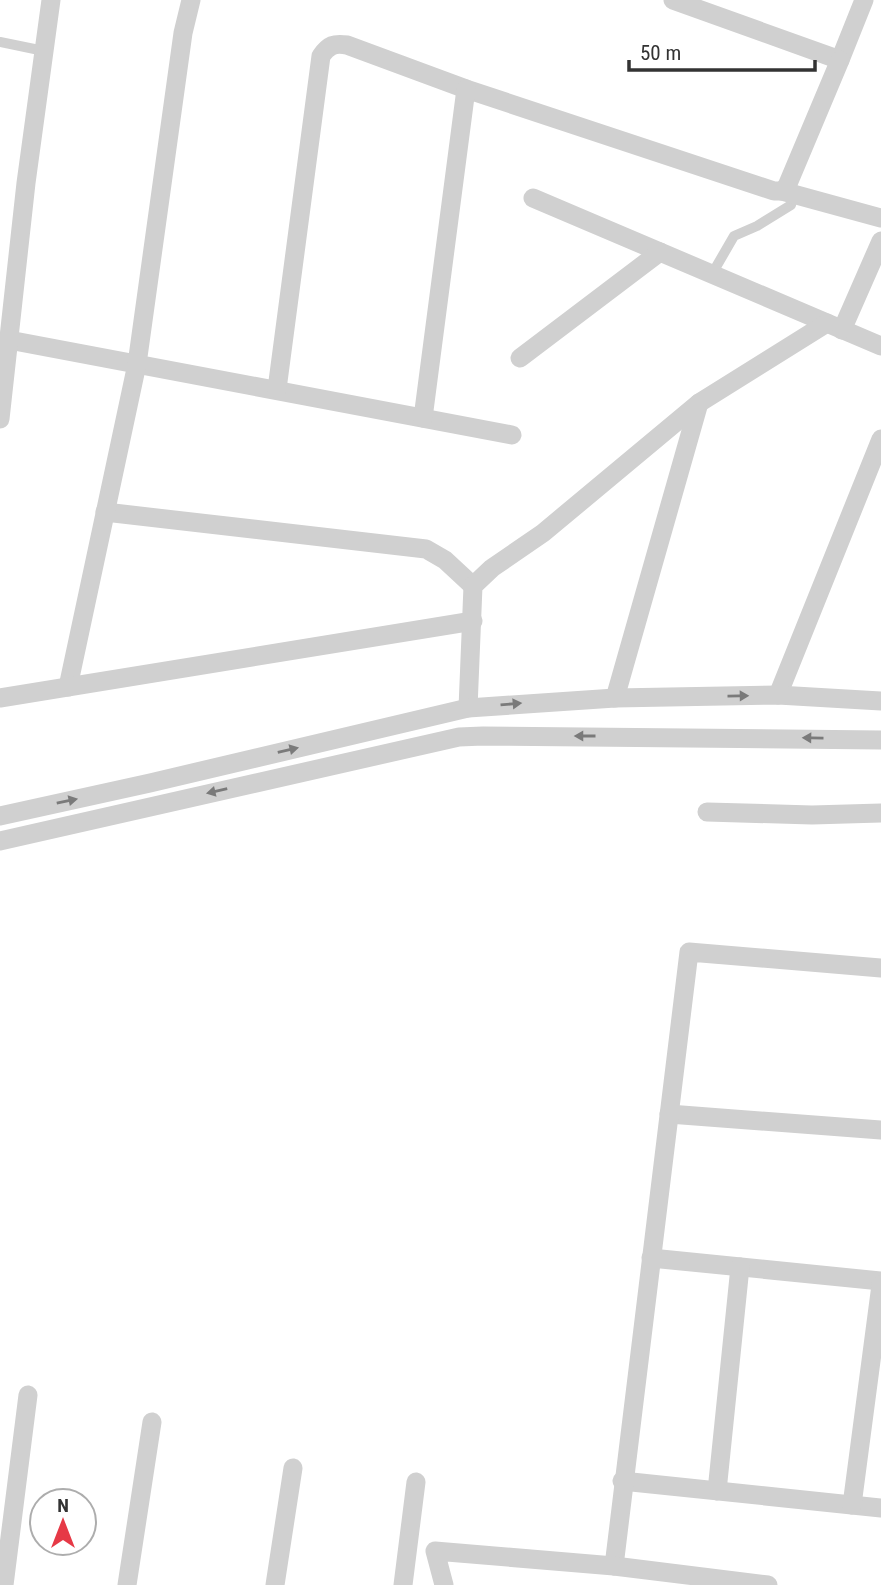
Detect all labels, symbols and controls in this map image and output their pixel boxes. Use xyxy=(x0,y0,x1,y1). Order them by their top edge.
scale bar xyxy=(629,28,814,72)
text: 50 m xyxy=(640,41,681,65)
one-way arrow xyxy=(727,690,749,701)
one-way arrow xyxy=(500,698,522,709)
one-way arrow xyxy=(574,730,596,742)
one-way arrow xyxy=(802,732,824,744)
one-way arrow xyxy=(277,744,299,755)
one-way arrow xyxy=(206,786,228,797)
one-way arrow xyxy=(56,796,78,807)
north arrow xyxy=(28,1487,98,1557)
text: N xyxy=(57,1494,69,1517)

